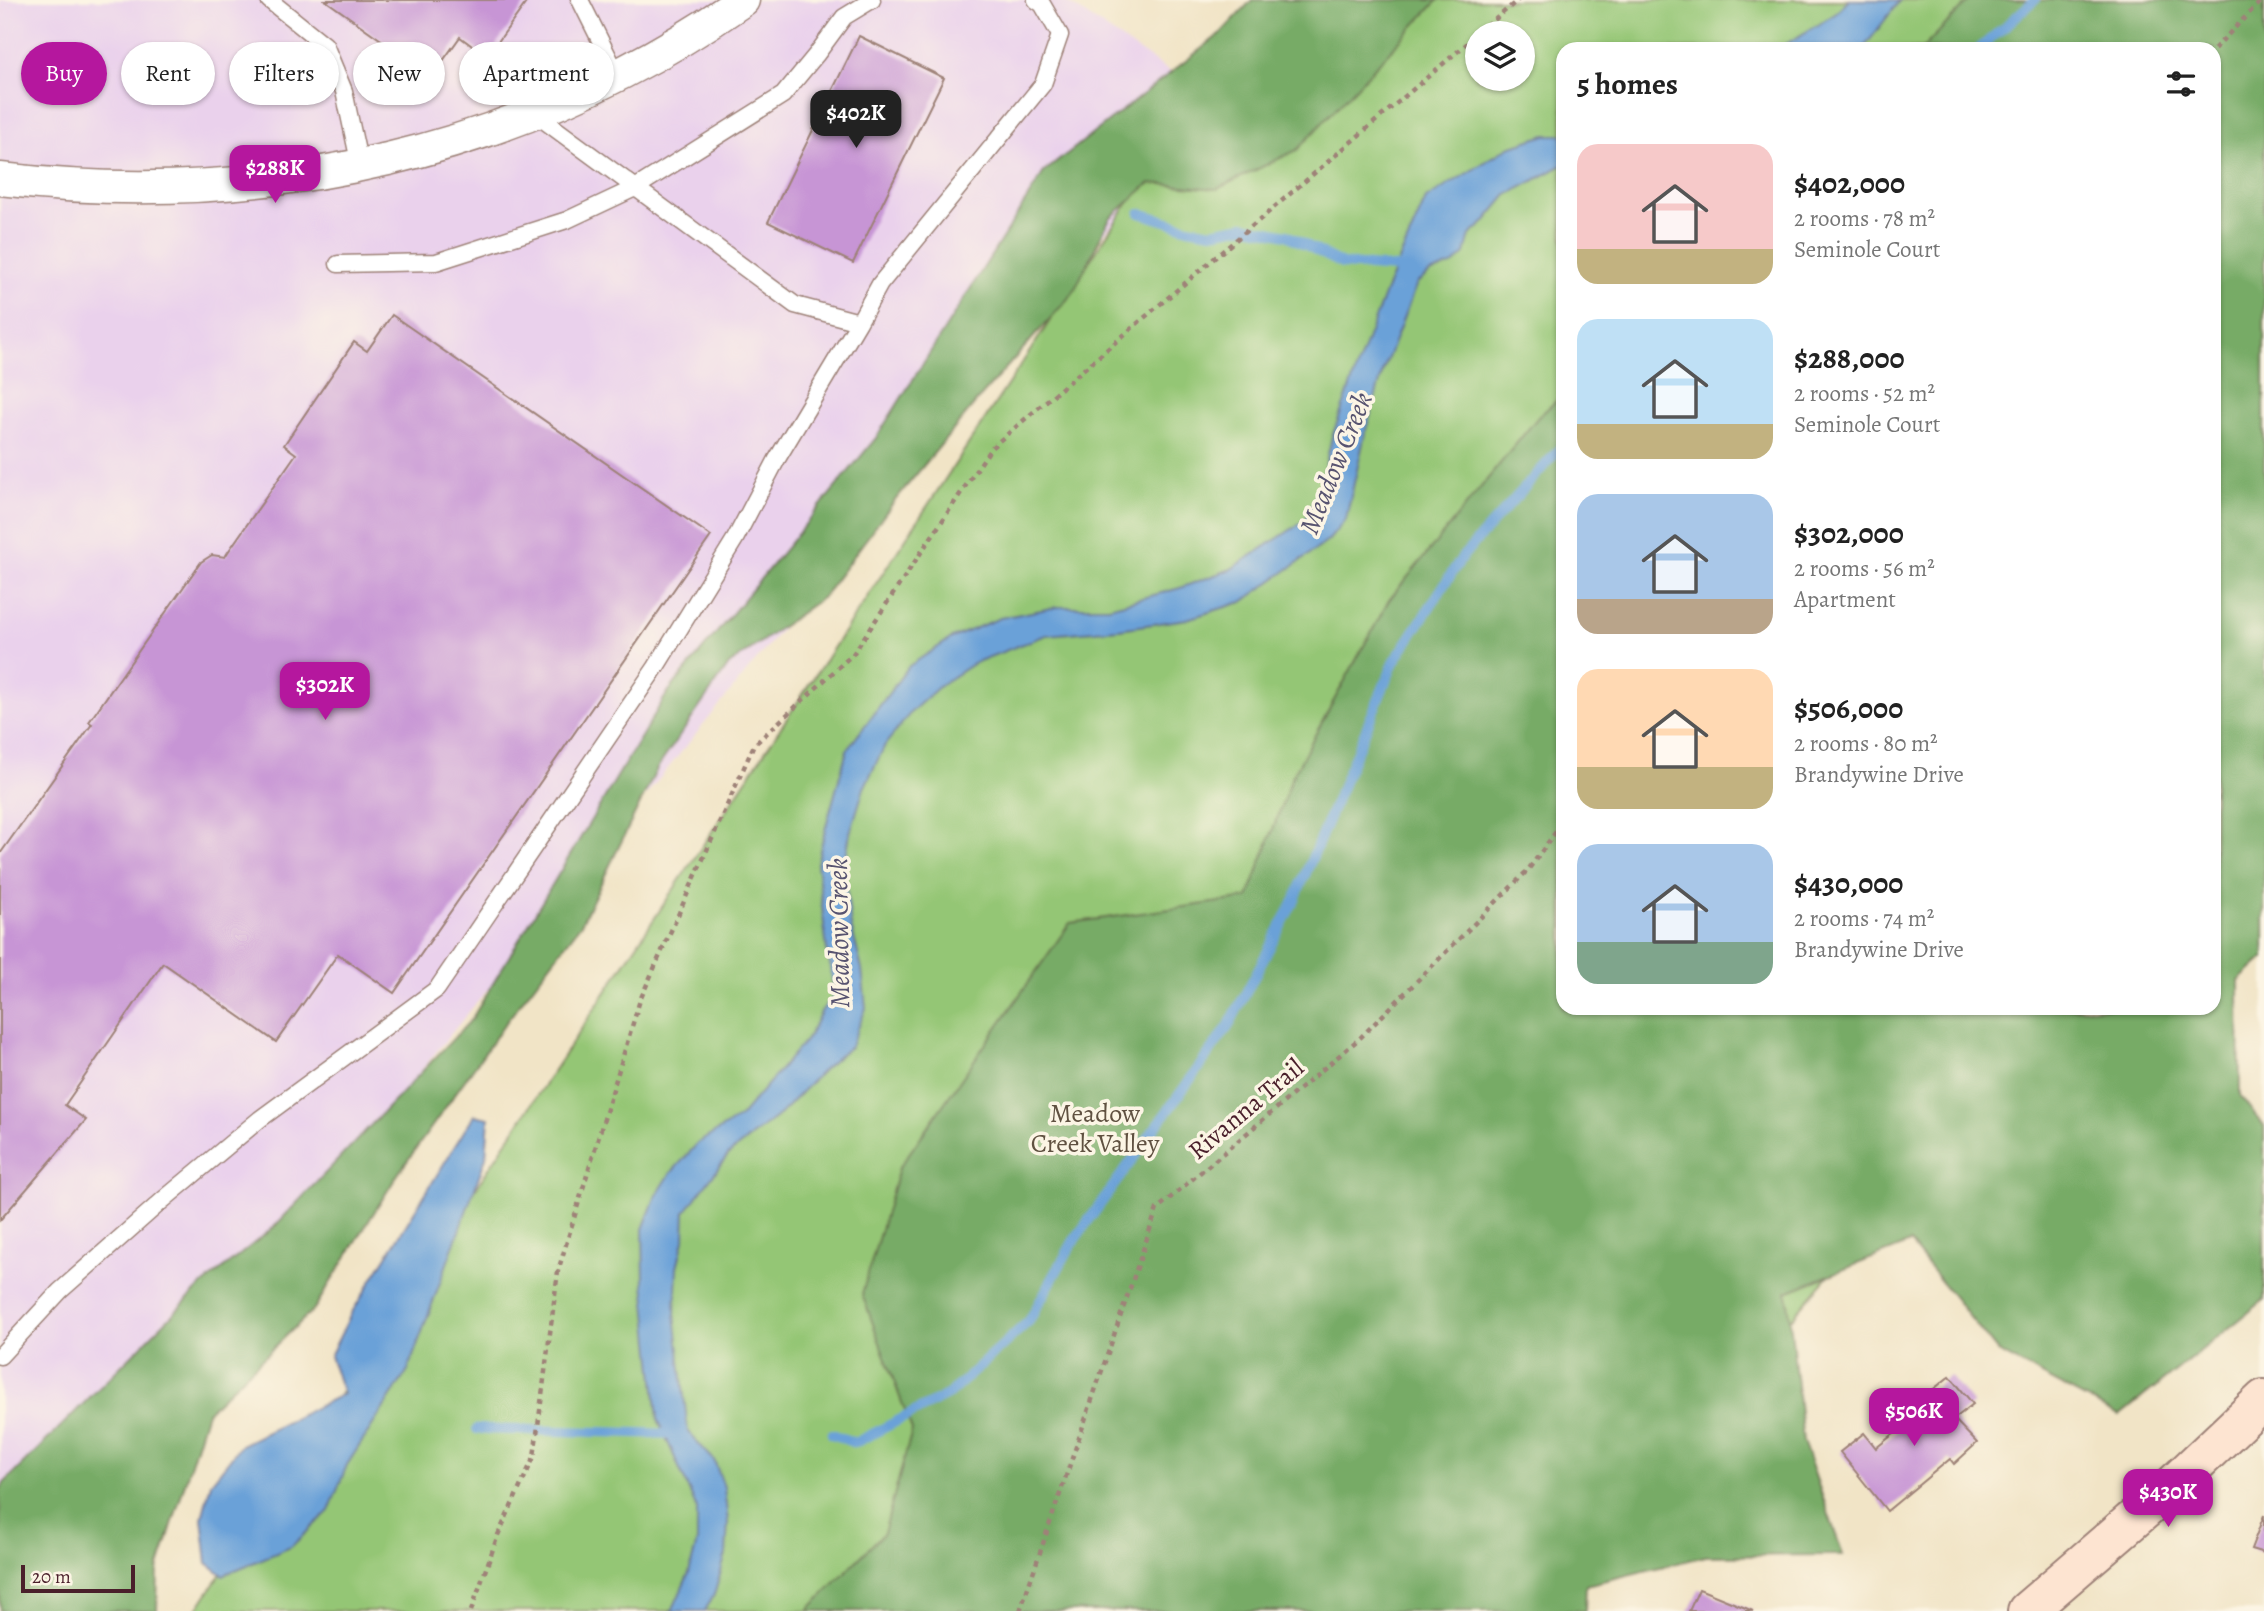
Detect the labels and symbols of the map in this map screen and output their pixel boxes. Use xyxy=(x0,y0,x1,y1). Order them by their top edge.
pin: $402K xyxy=(807,90,905,150)
pin: $288K xyxy=(226,146,324,205)
water label: Meadow Creek xyxy=(1290,386,1382,540)
pin: $302K xyxy=(276,662,374,722)
water label: Meadow Creek xyxy=(819,858,859,1008)
street label: Rivanna Trail xyxy=(1181,1050,1311,1168)
park label: Meadow Creek Valley xyxy=(1031,1096,1160,1161)
pin: $506K xyxy=(1865,1388,1963,1448)
pin: $430K xyxy=(2119,1470,2217,1529)
scale bar xyxy=(21,1562,135,1594)

